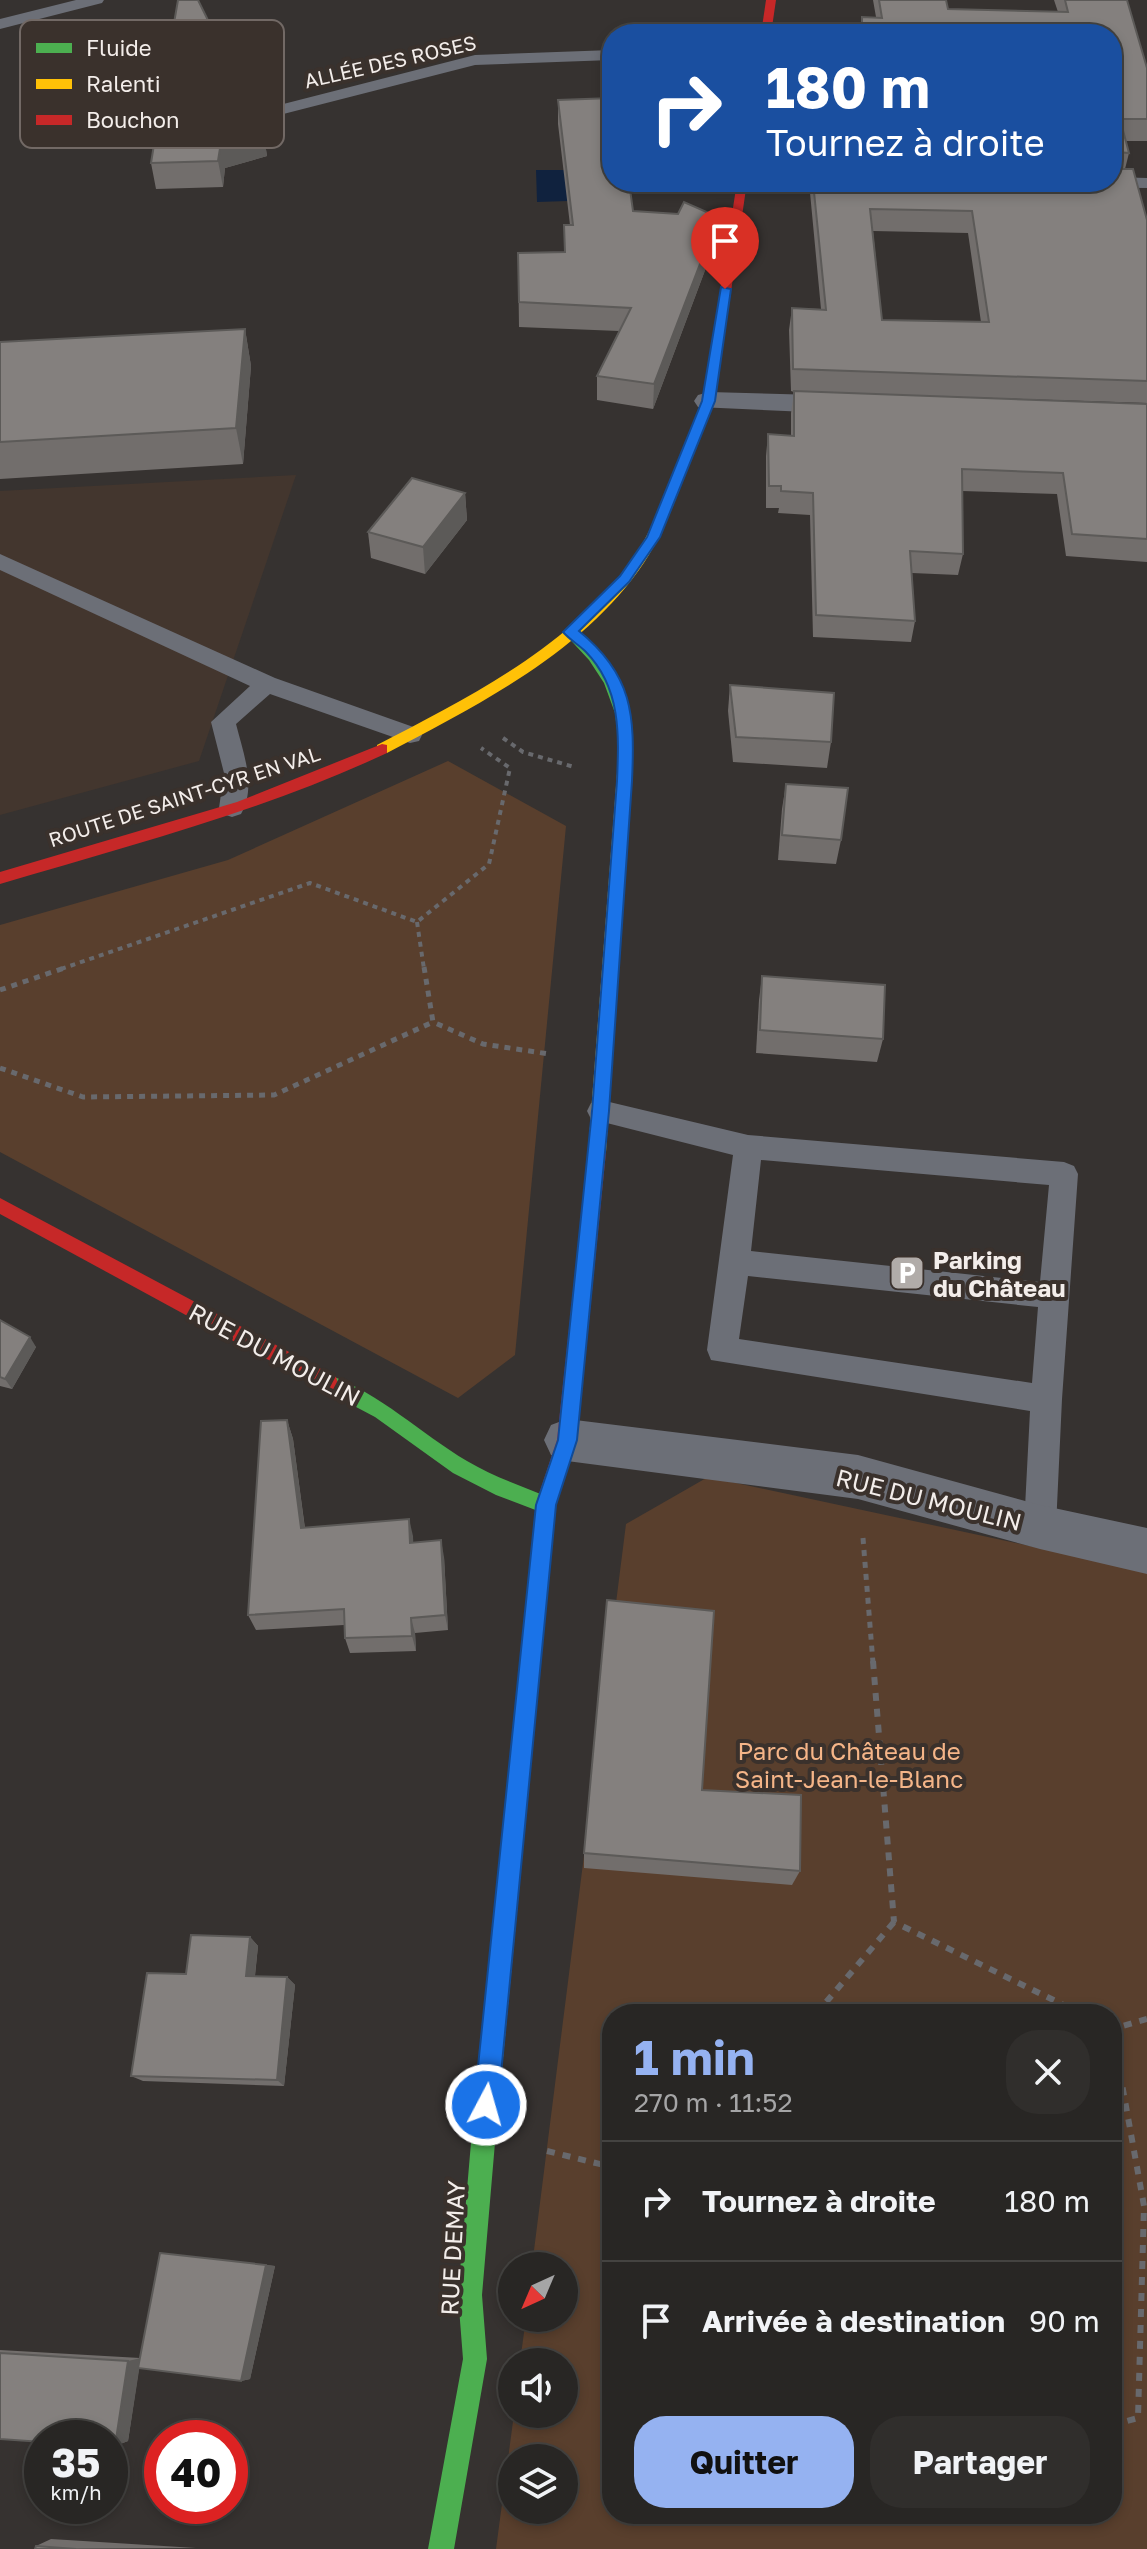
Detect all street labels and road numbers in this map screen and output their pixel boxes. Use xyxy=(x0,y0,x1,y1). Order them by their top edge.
street label: ALLÉE DES ROSES xyxy=(302,30,478,92)
street label: ROUTE DE SAINT-CYR EN VAL xyxy=(45,741,323,851)
street label: RUE DU MOULIN xyxy=(184,1297,366,1411)
street label: RUE DU MOULIN xyxy=(833,1462,1025,1536)
street label: RUE DEMAY xyxy=(434,2179,470,2316)

